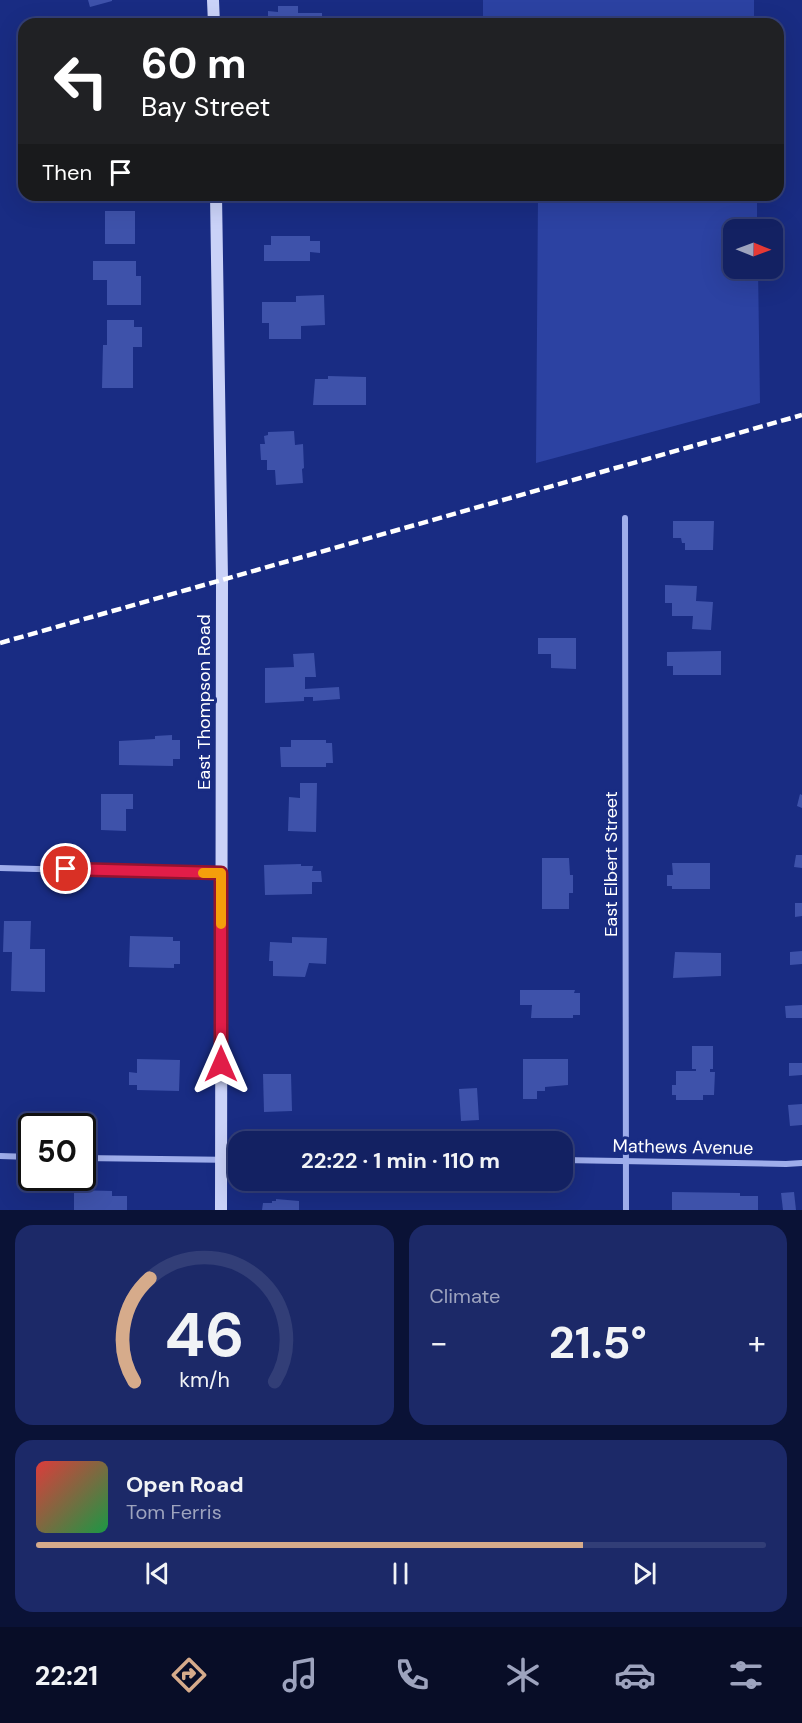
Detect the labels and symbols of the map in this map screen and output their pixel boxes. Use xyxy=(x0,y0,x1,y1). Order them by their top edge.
north arrow xyxy=(723,219,783,279)
street label: East Thompson Road xyxy=(192,614,216,790)
street label: East Elbert Street xyxy=(599,791,623,937)
pin xyxy=(40,843,91,894)
position arrow xyxy=(189,1032,253,1096)
speed limit sign: 50 xyxy=(18,1113,96,1191)
street label: Mathews Avenue xyxy=(612,1134,754,1160)

